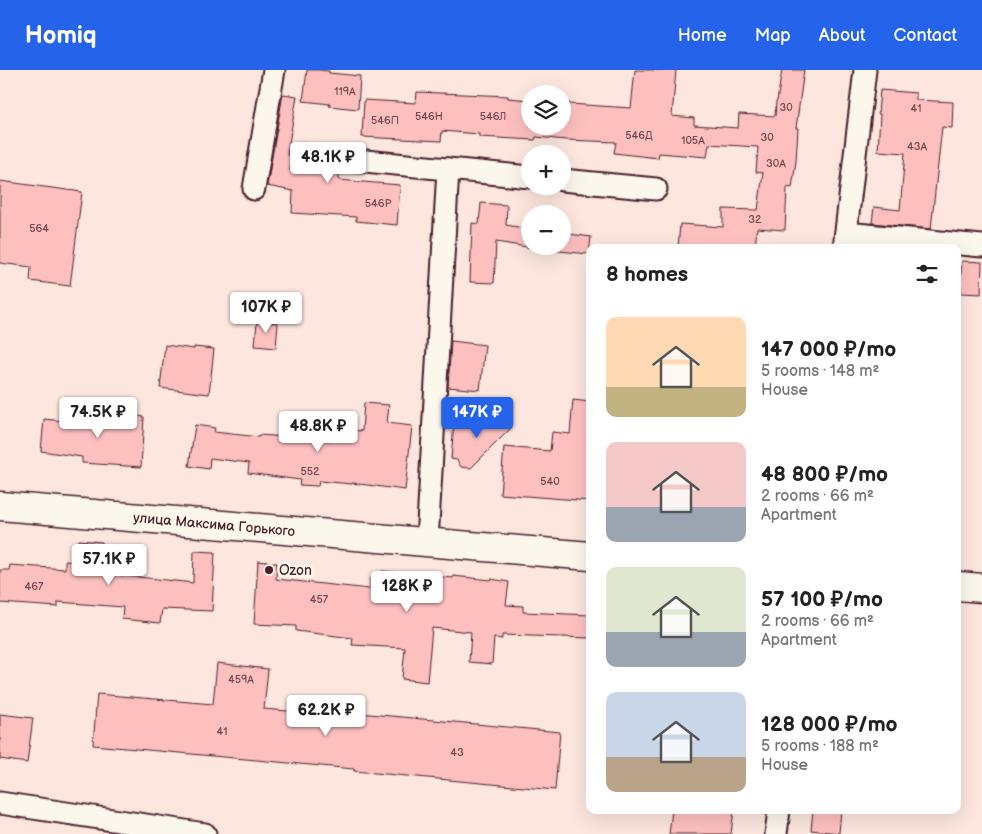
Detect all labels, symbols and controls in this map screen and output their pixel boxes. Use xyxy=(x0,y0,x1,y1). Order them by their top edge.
text: Homiq xyxy=(25,21,97,50)
text: Home xyxy=(678,25,727,46)
text: Map xyxy=(755,25,791,46)
text: About xyxy=(819,25,866,46)
text: Contact xyxy=(894,25,957,46)
house number: 119А xyxy=(334,85,356,98)
map controls xyxy=(521,85,571,255)
button: layers xyxy=(521,85,571,135)
house number: 30 xyxy=(779,101,793,114)
house number: 41 xyxy=(911,102,921,115)
house number: 546Н xyxy=(415,110,443,123)
house number: 546Л xyxy=(480,110,506,123)
house number: 546П xyxy=(371,114,399,127)
house number: 546Д xyxy=(625,129,653,142)
house number: 30 xyxy=(760,131,774,144)
house number: 105А xyxy=(681,134,705,147)
house number: 43А xyxy=(907,140,927,153)
pin: 48.1K ₽ xyxy=(282,142,374,184)
button: + xyxy=(521,145,571,195)
text: 48.1K ₽ xyxy=(301,148,355,167)
house number: 30А xyxy=(766,157,786,170)
house number: 546Р xyxy=(365,197,391,210)
button: − xyxy=(521,205,571,255)
house number: 32 xyxy=(748,213,762,226)
house number: 564 xyxy=(29,222,49,235)
icon: filters xyxy=(913,260,941,288)
text: 8 homes xyxy=(606,262,688,287)
pin: 107K ₽ xyxy=(225,292,307,334)
text: 107K ₽ xyxy=(241,298,291,317)
icon: home xyxy=(646,337,706,397)
text: 147 000 ₽/mo xyxy=(761,337,896,362)
text: 5 rooms · 148 m² xyxy=(761,362,879,381)
text: House xyxy=(761,381,808,400)
pin: 74.5K ₽ xyxy=(52,396,144,439)
pin: 147K ₽ xyxy=(436,396,518,439)
text: 74.5K ₽ xyxy=(70,403,126,422)
text: 147K ₽ xyxy=(452,403,502,422)
pin: 48.8K ₽ xyxy=(272,410,364,453)
text: 48.8K ₽ xyxy=(290,417,346,436)
icon: home xyxy=(646,462,706,522)
text: 48 800 ₽/mo xyxy=(761,462,888,487)
house number: 552 xyxy=(300,465,320,478)
house number: 540 xyxy=(540,475,560,488)
text: 2 rooms · 66 m² xyxy=(761,487,874,506)
text: Apartment xyxy=(761,506,837,525)
street label: улица Максима Горького xyxy=(132,509,296,540)
pin: 57.1K ₽ xyxy=(63,544,155,586)
text: 57.1K ₽ xyxy=(83,550,135,569)
place label: Ozon xyxy=(279,562,312,579)
marker: Ozon xyxy=(263,564,275,576)
pin: 128K ₽ xyxy=(366,570,448,613)
text: 128K ₽ xyxy=(382,577,432,596)
house number: 467 xyxy=(25,580,44,593)
icon: home xyxy=(646,587,706,647)
text: 57 100 ₽/mo xyxy=(761,587,883,612)
house number: 457 xyxy=(310,593,329,606)
text: 2 rooms · 66 m² xyxy=(761,612,874,631)
text: Apartment xyxy=(761,631,837,650)
house number: 459А xyxy=(228,673,254,686)
pin: 62.2K ₽ xyxy=(280,694,372,737)
text: 62.2K ₽ xyxy=(298,701,354,720)
icon: home xyxy=(646,712,706,772)
text: 128 000 ₽/mo xyxy=(761,712,898,737)
house number: 41 xyxy=(217,725,227,738)
text: 5 rooms · 188 m² xyxy=(761,737,879,756)
house number: 43 xyxy=(450,746,464,759)
text: House xyxy=(761,756,808,775)

